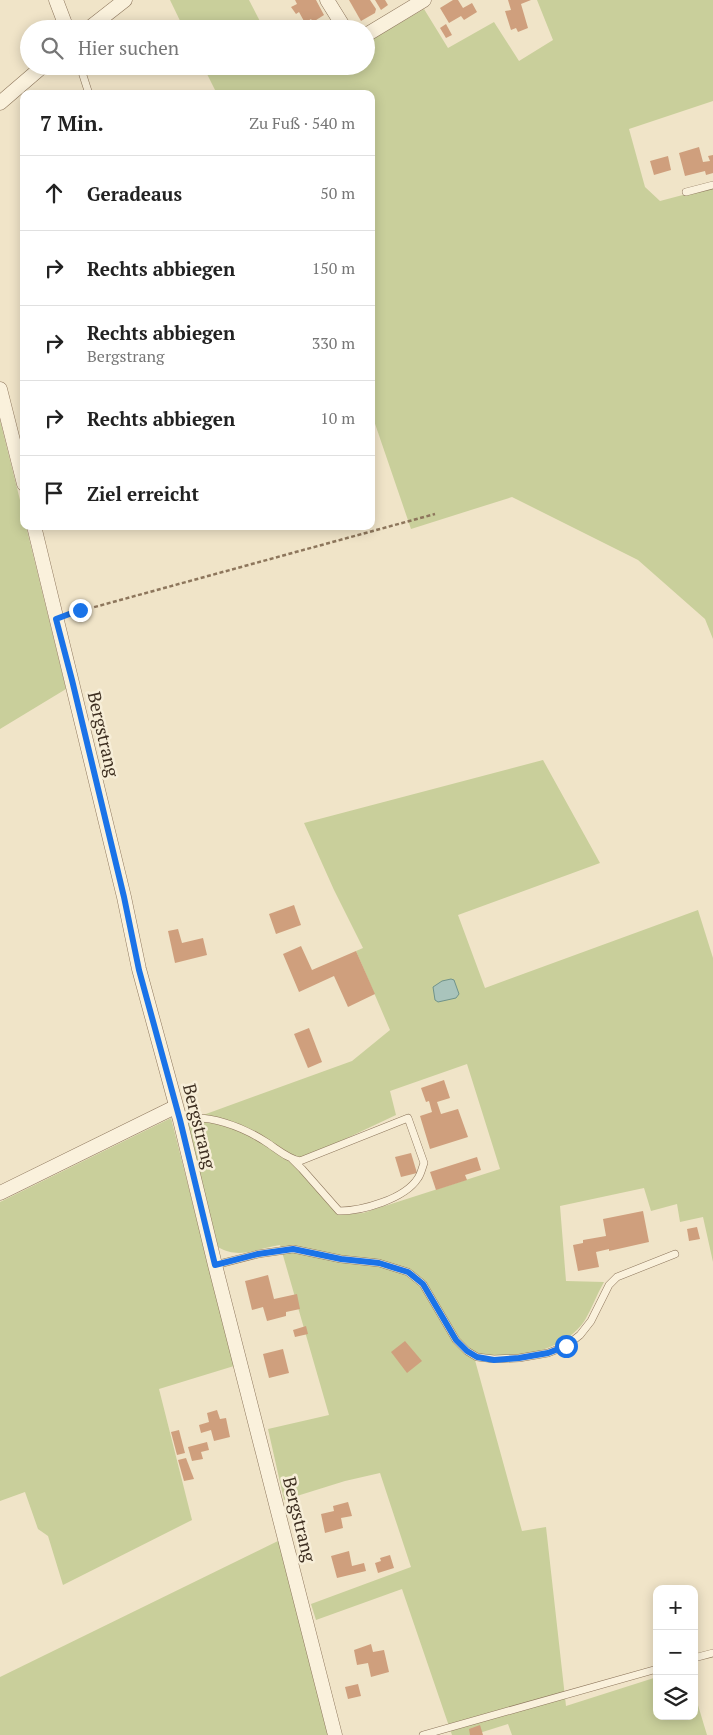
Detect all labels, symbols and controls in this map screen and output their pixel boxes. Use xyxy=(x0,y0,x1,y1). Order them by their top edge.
search box xyxy=(20,20,375,75)
icon: search xyxy=(38,34,66,62)
text: Hier suchen xyxy=(78,35,179,60)
text: 7 Min. xyxy=(40,109,104,137)
text: Zu Fuß · 540 m xyxy=(249,112,355,134)
icon: ahead xyxy=(40,179,68,207)
text: Geradeaus xyxy=(87,181,182,206)
text: 50 m xyxy=(320,182,355,204)
icon: right xyxy=(40,254,68,282)
text: Rechts abbiegen xyxy=(87,256,235,281)
text: 150 m xyxy=(312,257,355,279)
text: Rechts abbiegen xyxy=(87,320,235,345)
icon: right xyxy=(40,329,68,357)
text: 330 m xyxy=(312,332,355,354)
text: Bergstrang xyxy=(87,345,164,367)
icon: right xyxy=(40,404,68,432)
text: Rechts abbiegen xyxy=(87,406,235,431)
text: 10 m xyxy=(320,407,355,429)
icon: arrive xyxy=(40,479,68,507)
text: Ziel erreicht xyxy=(87,481,199,506)
route end xyxy=(69,599,92,622)
street label: Bergstrang xyxy=(83,689,126,780)
street label: Bergstrang xyxy=(178,1081,222,1172)
route start xyxy=(555,1335,578,1358)
street label: Bergstrang xyxy=(278,1474,322,1565)
map controls xyxy=(653,1585,698,1720)
button: + xyxy=(653,1585,698,1630)
button: − xyxy=(653,1630,698,1675)
button: layers xyxy=(653,1675,698,1720)

